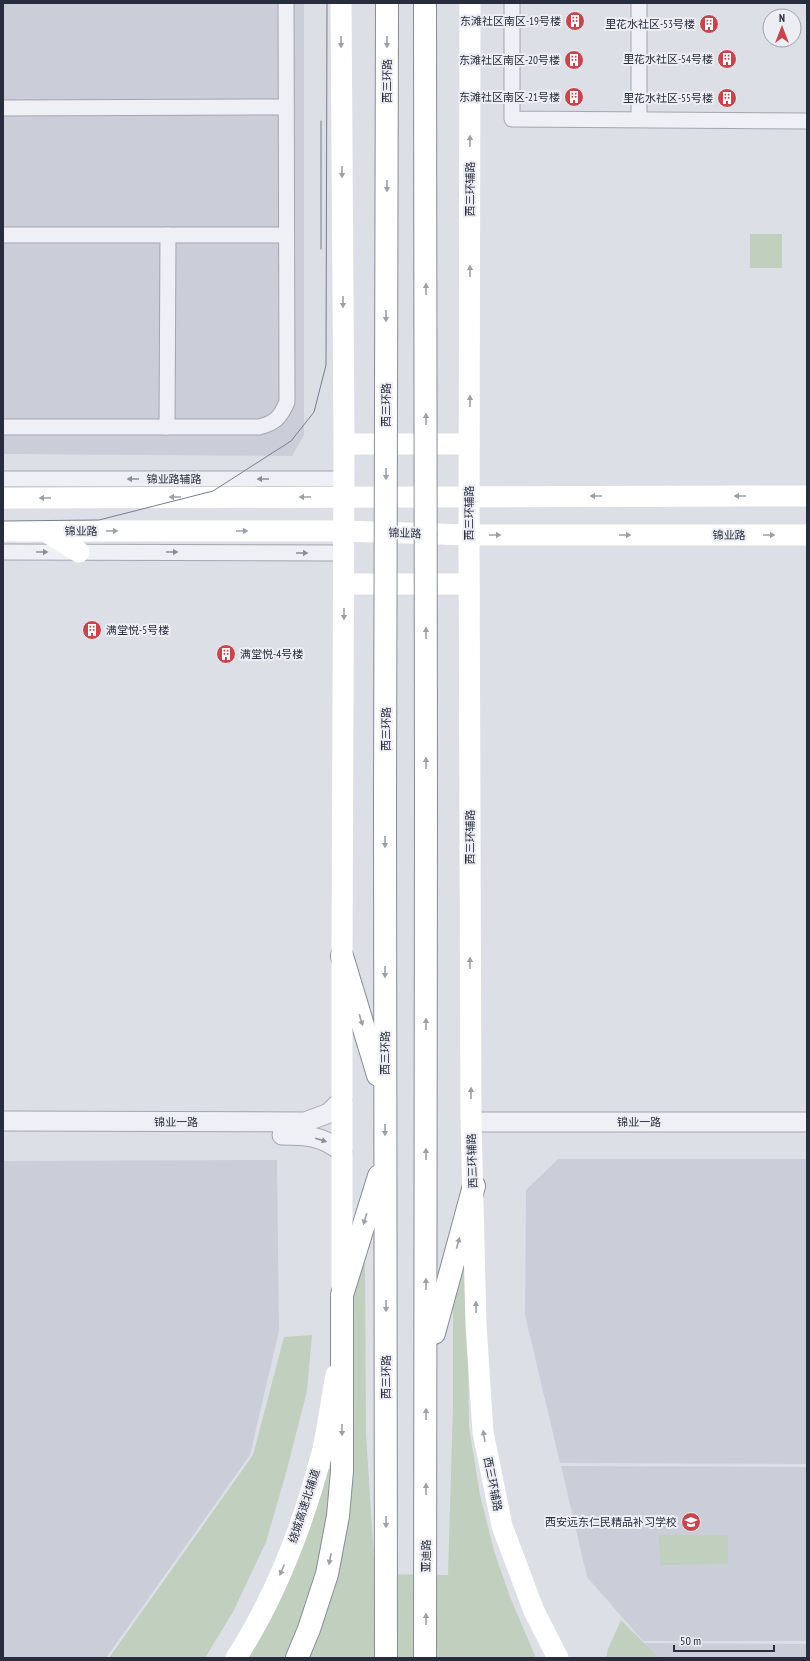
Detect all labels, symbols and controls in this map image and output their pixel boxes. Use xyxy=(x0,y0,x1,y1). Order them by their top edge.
north arrow xyxy=(762,8,802,48)
building icon: 东滩社区南区-19号楼 xyxy=(564,10,586,32)
text: N xyxy=(779,11,785,25)
building icon: 里花水社区-53号楼 xyxy=(698,13,720,35)
place label: 东滩社区南区-19号楼 xyxy=(460,14,561,28)
place label: 里花水社区-53号楼 xyxy=(605,17,695,31)
one-way arrow xyxy=(338,36,344,49)
one-way arrow xyxy=(384,36,390,49)
building icon: 里花水社区-54号楼 xyxy=(716,48,738,70)
building icon: 东滩社区南区-20号楼 xyxy=(563,49,585,71)
place label: 里花水社区-54号楼 xyxy=(623,52,713,66)
place label: 东滩社区南区-20号楼 xyxy=(459,53,560,67)
street label: 西三环路 xyxy=(380,59,394,103)
building icon: 东滩社区南区-21号楼 xyxy=(563,86,585,108)
building icon: 里花水社区-55号楼 xyxy=(716,87,738,109)
place label: 东滩社区南区-21号楼 xyxy=(459,90,560,104)
place label: 里花水社区-55号楼 xyxy=(623,91,713,105)
one-way arrow xyxy=(467,134,473,147)
street label: 西三环辅路 xyxy=(463,162,477,217)
one-way arrow xyxy=(339,166,345,179)
one-way arrow xyxy=(384,180,390,193)
one-way arrow xyxy=(467,264,473,277)
one-way arrow xyxy=(423,282,429,295)
one-way arrow xyxy=(340,296,346,309)
one-way arrow xyxy=(383,310,389,323)
street label: 西三环路 xyxy=(379,383,393,427)
one-way arrow xyxy=(467,394,473,407)
one-way arrow xyxy=(423,412,429,425)
one-way arrow xyxy=(383,468,389,481)
street label: 锦业路辅路 xyxy=(147,472,202,486)
one-way arrow xyxy=(126,476,139,482)
one-way arrow xyxy=(256,476,269,482)
street label: 西三环辅路 xyxy=(462,486,476,541)
one-way arrow xyxy=(589,493,602,499)
one-way arrow xyxy=(733,493,746,499)
one-way arrow xyxy=(39,494,51,501)
one-way arrow xyxy=(168,494,181,500)
one-way arrow xyxy=(298,494,311,500)
street label: 锦业路 xyxy=(65,524,98,538)
street label: 锦业路 xyxy=(388,525,422,541)
one-way arrow xyxy=(106,528,119,534)
one-way arrow xyxy=(236,528,249,534)
street label: 锦业路 xyxy=(713,528,746,542)
one-way arrow xyxy=(489,532,502,538)
one-way arrow xyxy=(619,532,632,538)
one-way arrow xyxy=(763,532,776,538)
one-way arrow xyxy=(36,549,49,555)
one-way arrow xyxy=(166,549,179,555)
one-way arrow xyxy=(296,550,309,556)
one-way arrow xyxy=(341,608,347,621)
building icon: 满堂悦-5号楼 xyxy=(81,619,103,641)
place label: 满堂悦-5号楼 xyxy=(106,623,169,637)
one-way arrow xyxy=(423,626,429,639)
building icon: 满堂悦-4号楼 xyxy=(215,643,237,665)
place label: 满堂悦-4号楼 xyxy=(240,647,303,661)
street label: 西三环路 xyxy=(379,707,393,751)
one-way arrow xyxy=(423,756,429,769)
street label: 西三环辅路 xyxy=(463,810,477,865)
one-way arrow xyxy=(382,836,388,849)
one-way arrow xyxy=(467,957,474,969)
one-way arrow xyxy=(382,966,388,979)
one-way arrow xyxy=(358,1014,364,1026)
one-way arrow xyxy=(423,1017,429,1030)
street label: 西三环路 xyxy=(378,1031,392,1075)
one-way arrow xyxy=(468,1086,474,1099)
street label: 锦业一路 xyxy=(154,1115,198,1129)
street label: 锦业一路 xyxy=(617,1115,661,1129)
one-way arrow xyxy=(382,1124,388,1137)
street label: 西三环辅路 xyxy=(464,1133,480,1189)
one-way arrow xyxy=(316,1137,328,1143)
one-way arrow xyxy=(423,1147,429,1160)
one-way arrow xyxy=(362,1214,368,1226)
one-way arrow xyxy=(456,1237,462,1249)
one-way arrow xyxy=(423,1277,429,1290)
one-way arrow xyxy=(383,1300,389,1313)
one-way arrow xyxy=(473,1300,479,1313)
street label: 西三环路 xyxy=(379,1355,393,1399)
one-way arrow xyxy=(423,1407,429,1420)
one-way arrow xyxy=(339,1424,345,1437)
one-way arrow xyxy=(481,1430,487,1442)
street label: 西三环辅路 xyxy=(481,1456,505,1512)
street label: 绕城高速北辅道 xyxy=(285,1467,323,1545)
one-way arrow xyxy=(423,1482,429,1495)
school or university icon: 西安远东仁民精品补习学校 xyxy=(680,1511,702,1533)
place label: 西安远东仁民精品补习学校 xyxy=(545,1515,677,1529)
one-way arrow xyxy=(383,1516,389,1529)
street label: 亚迪路 xyxy=(419,1540,433,1573)
one-way arrow xyxy=(327,1553,333,1565)
one-way arrow xyxy=(279,1564,285,1576)
one-way arrow xyxy=(423,1612,429,1625)
scale bar xyxy=(674,1627,774,1653)
text: 50 m xyxy=(680,1633,701,1648)

